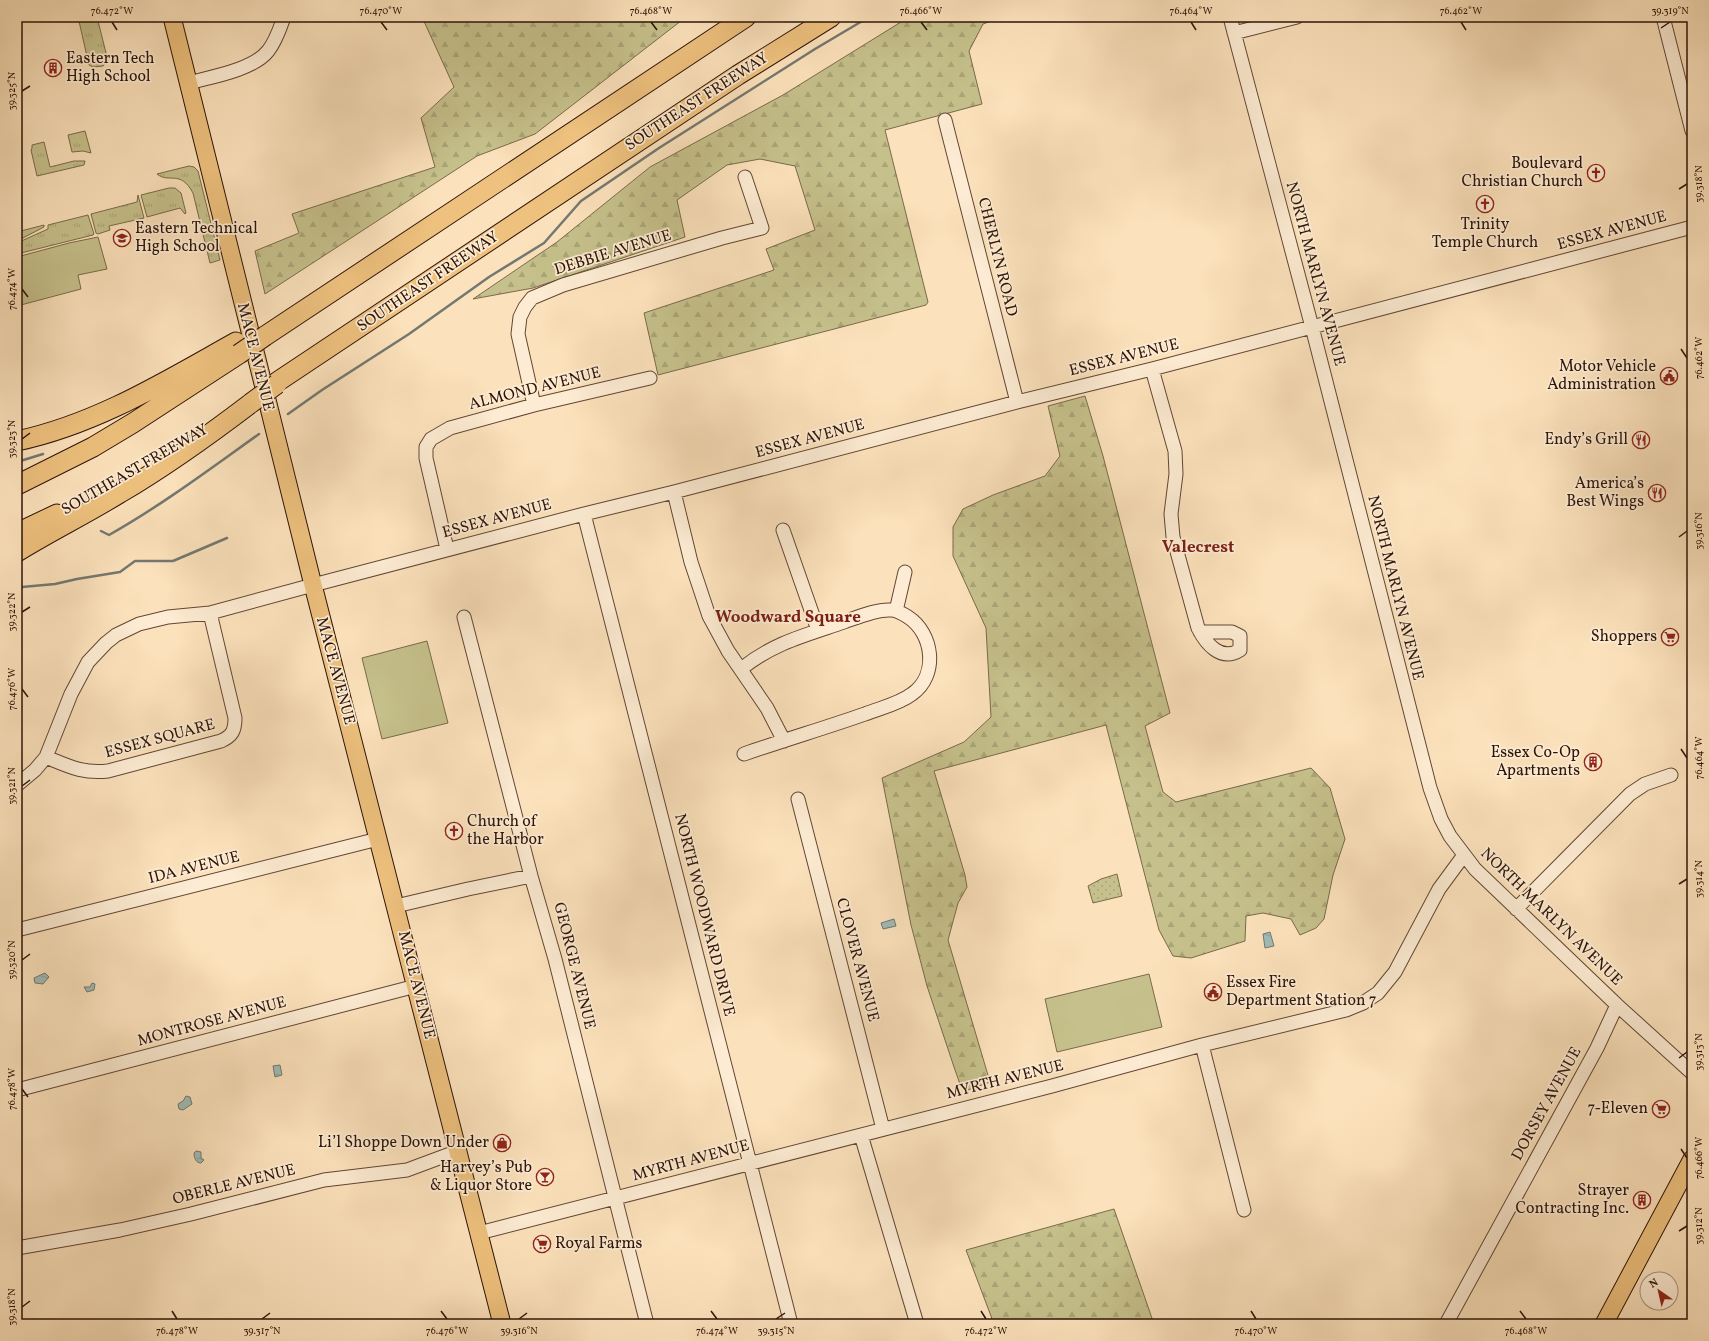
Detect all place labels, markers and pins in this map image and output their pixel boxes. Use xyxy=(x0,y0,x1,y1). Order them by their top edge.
place label: Eastern Tech High School xyxy=(66,48,155,88)
building icon: Eastern Tech High School xyxy=(43,58,63,78)
place label: Boulevard Christian Church xyxy=(1461,153,1583,193)
church icon: Boulevard Christian Church xyxy=(1586,163,1606,183)
church icon: Trinity Temple Church xyxy=(1475,194,1495,214)
place label: Trinity Temple Church xyxy=(1432,214,1538,254)
place label: Eastern Technical High School xyxy=(135,218,258,258)
school or university icon: Eastern Technical High School xyxy=(112,228,132,248)
place label: Motor Vehicle Administration xyxy=(1547,356,1656,396)
public building icon: Motor Vehicle Administration xyxy=(1659,366,1679,386)
place label: Endy’s Grill xyxy=(1544,429,1628,451)
restaurant icon: Endy’s Grill xyxy=(1631,430,1651,450)
place label: America’s Best Wings xyxy=(1566,473,1644,513)
restaurant icon: America’s Best Wings xyxy=(1647,483,1667,503)
place label: Shoppers xyxy=(1591,626,1657,648)
supermarket icon: Shoppers xyxy=(1660,627,1680,647)
place label: Essex Co-Op Apartments xyxy=(1491,742,1580,782)
building icon: Essex Co-Op Apartments xyxy=(1583,752,1603,772)
place label: Church of the Harbor xyxy=(467,811,544,851)
church icon: Church of the Harbor xyxy=(444,821,464,841)
place label: Essex Fire Department Station 7 xyxy=(1226,972,1377,1012)
public building icon: Essex Fire Department Station 7 xyxy=(1203,982,1223,1002)
place label: 7-Eleven xyxy=(1587,1098,1648,1120)
supermarket icon: 7-Eleven xyxy=(1651,1099,1671,1119)
place label: Li’l Shoppe Down Under xyxy=(318,1132,489,1154)
shop icon: Li’l Shoppe Down Under xyxy=(492,1133,512,1153)
place label: Harvey’s Pub & Liquor Store xyxy=(430,1157,532,1197)
bar icon: Harvey’s Pub & Liquor Store xyxy=(535,1167,555,1187)
place label: Strayer Contracting Inc. xyxy=(1516,1180,1629,1220)
building icon: Strayer Contracting Inc. xyxy=(1632,1190,1652,1210)
place label: Royal Farms xyxy=(555,1233,643,1255)
supermarket icon: Royal Farms xyxy=(532,1234,552,1254)

